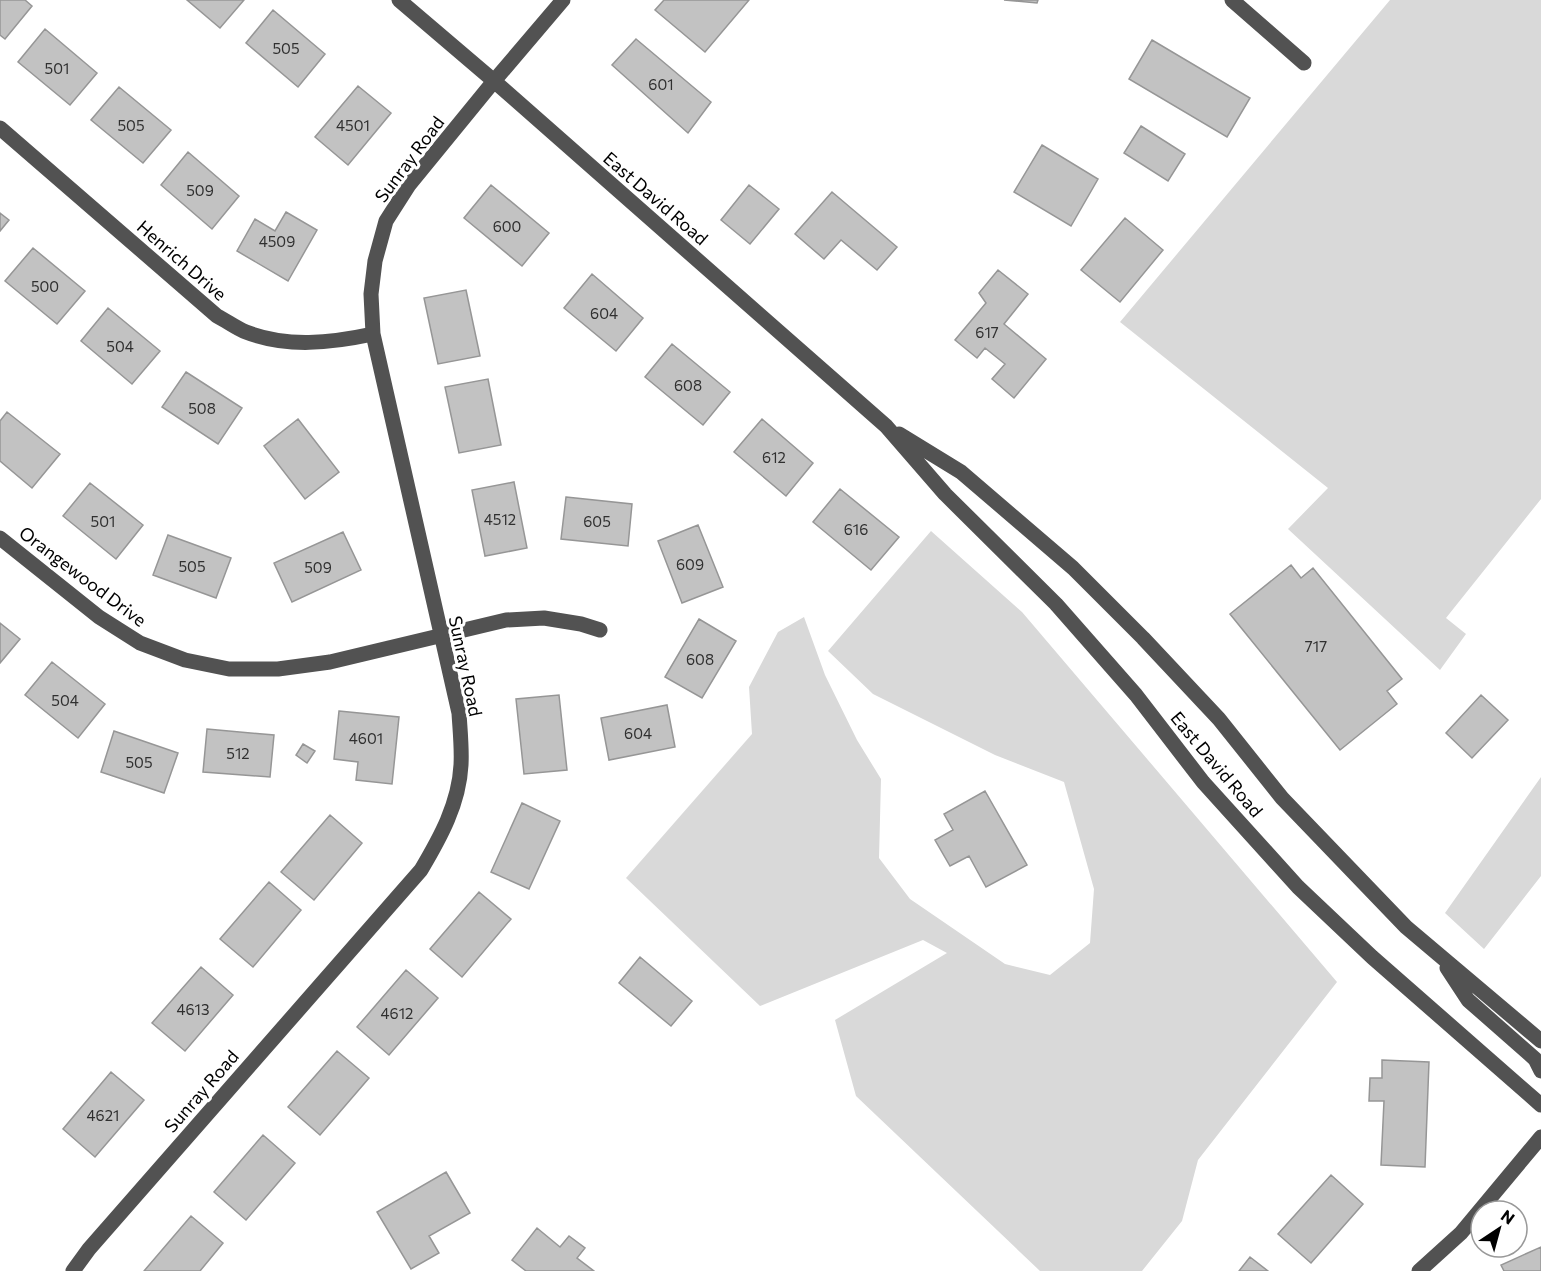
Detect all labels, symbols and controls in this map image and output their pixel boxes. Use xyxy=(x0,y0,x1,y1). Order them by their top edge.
house number: 505 xyxy=(272,39,300,57)
house number: 501 xyxy=(45,59,69,77)
house number: 601 xyxy=(648,75,674,93)
street label: Sunray Road xyxy=(370,112,448,206)
house number: 505 xyxy=(117,116,145,134)
house number: 4501 xyxy=(336,116,370,134)
street label: East David Road xyxy=(599,147,713,249)
house number: 509 xyxy=(186,181,214,199)
street label: Henrich Drive xyxy=(133,215,231,305)
house number: 600 xyxy=(493,217,521,235)
house number: 4509 xyxy=(259,232,295,250)
house number: 500 xyxy=(31,277,59,295)
house number: 604 xyxy=(590,304,618,322)
house number: 617 xyxy=(975,323,999,341)
house number: 504 xyxy=(106,337,134,355)
house number: 608 xyxy=(674,376,702,394)
house number: 508 xyxy=(188,399,216,417)
house number: 612 xyxy=(762,448,786,466)
house number: 4512 xyxy=(484,510,516,528)
house number: 501 xyxy=(91,512,115,530)
house number: 605 xyxy=(583,512,611,530)
house number: 616 xyxy=(844,520,868,538)
street label: Orangewood Drive xyxy=(15,521,151,631)
house number: 609 xyxy=(676,555,704,573)
house number: 505 xyxy=(178,557,206,575)
house number: 509 xyxy=(304,558,332,576)
street label: Sunray Road xyxy=(445,614,487,718)
house number: 717 xyxy=(1305,637,1327,655)
house number: 608 xyxy=(686,650,714,668)
house number: 504 xyxy=(51,691,79,709)
street label: East David Road xyxy=(1166,707,1268,821)
house number: 604 xyxy=(624,724,652,742)
house number: 4601 xyxy=(349,729,383,747)
house number: 512 xyxy=(226,744,250,762)
house number: 505 xyxy=(125,753,153,771)
house number: 4613 xyxy=(176,1000,210,1018)
house number: 4612 xyxy=(381,1004,413,1022)
street label: Sunray Road xyxy=(159,1045,243,1137)
house number: 4621 xyxy=(87,1106,119,1124)
north arrow xyxy=(1469,1199,1529,1259)
text: N xyxy=(1498,1205,1519,1228)

